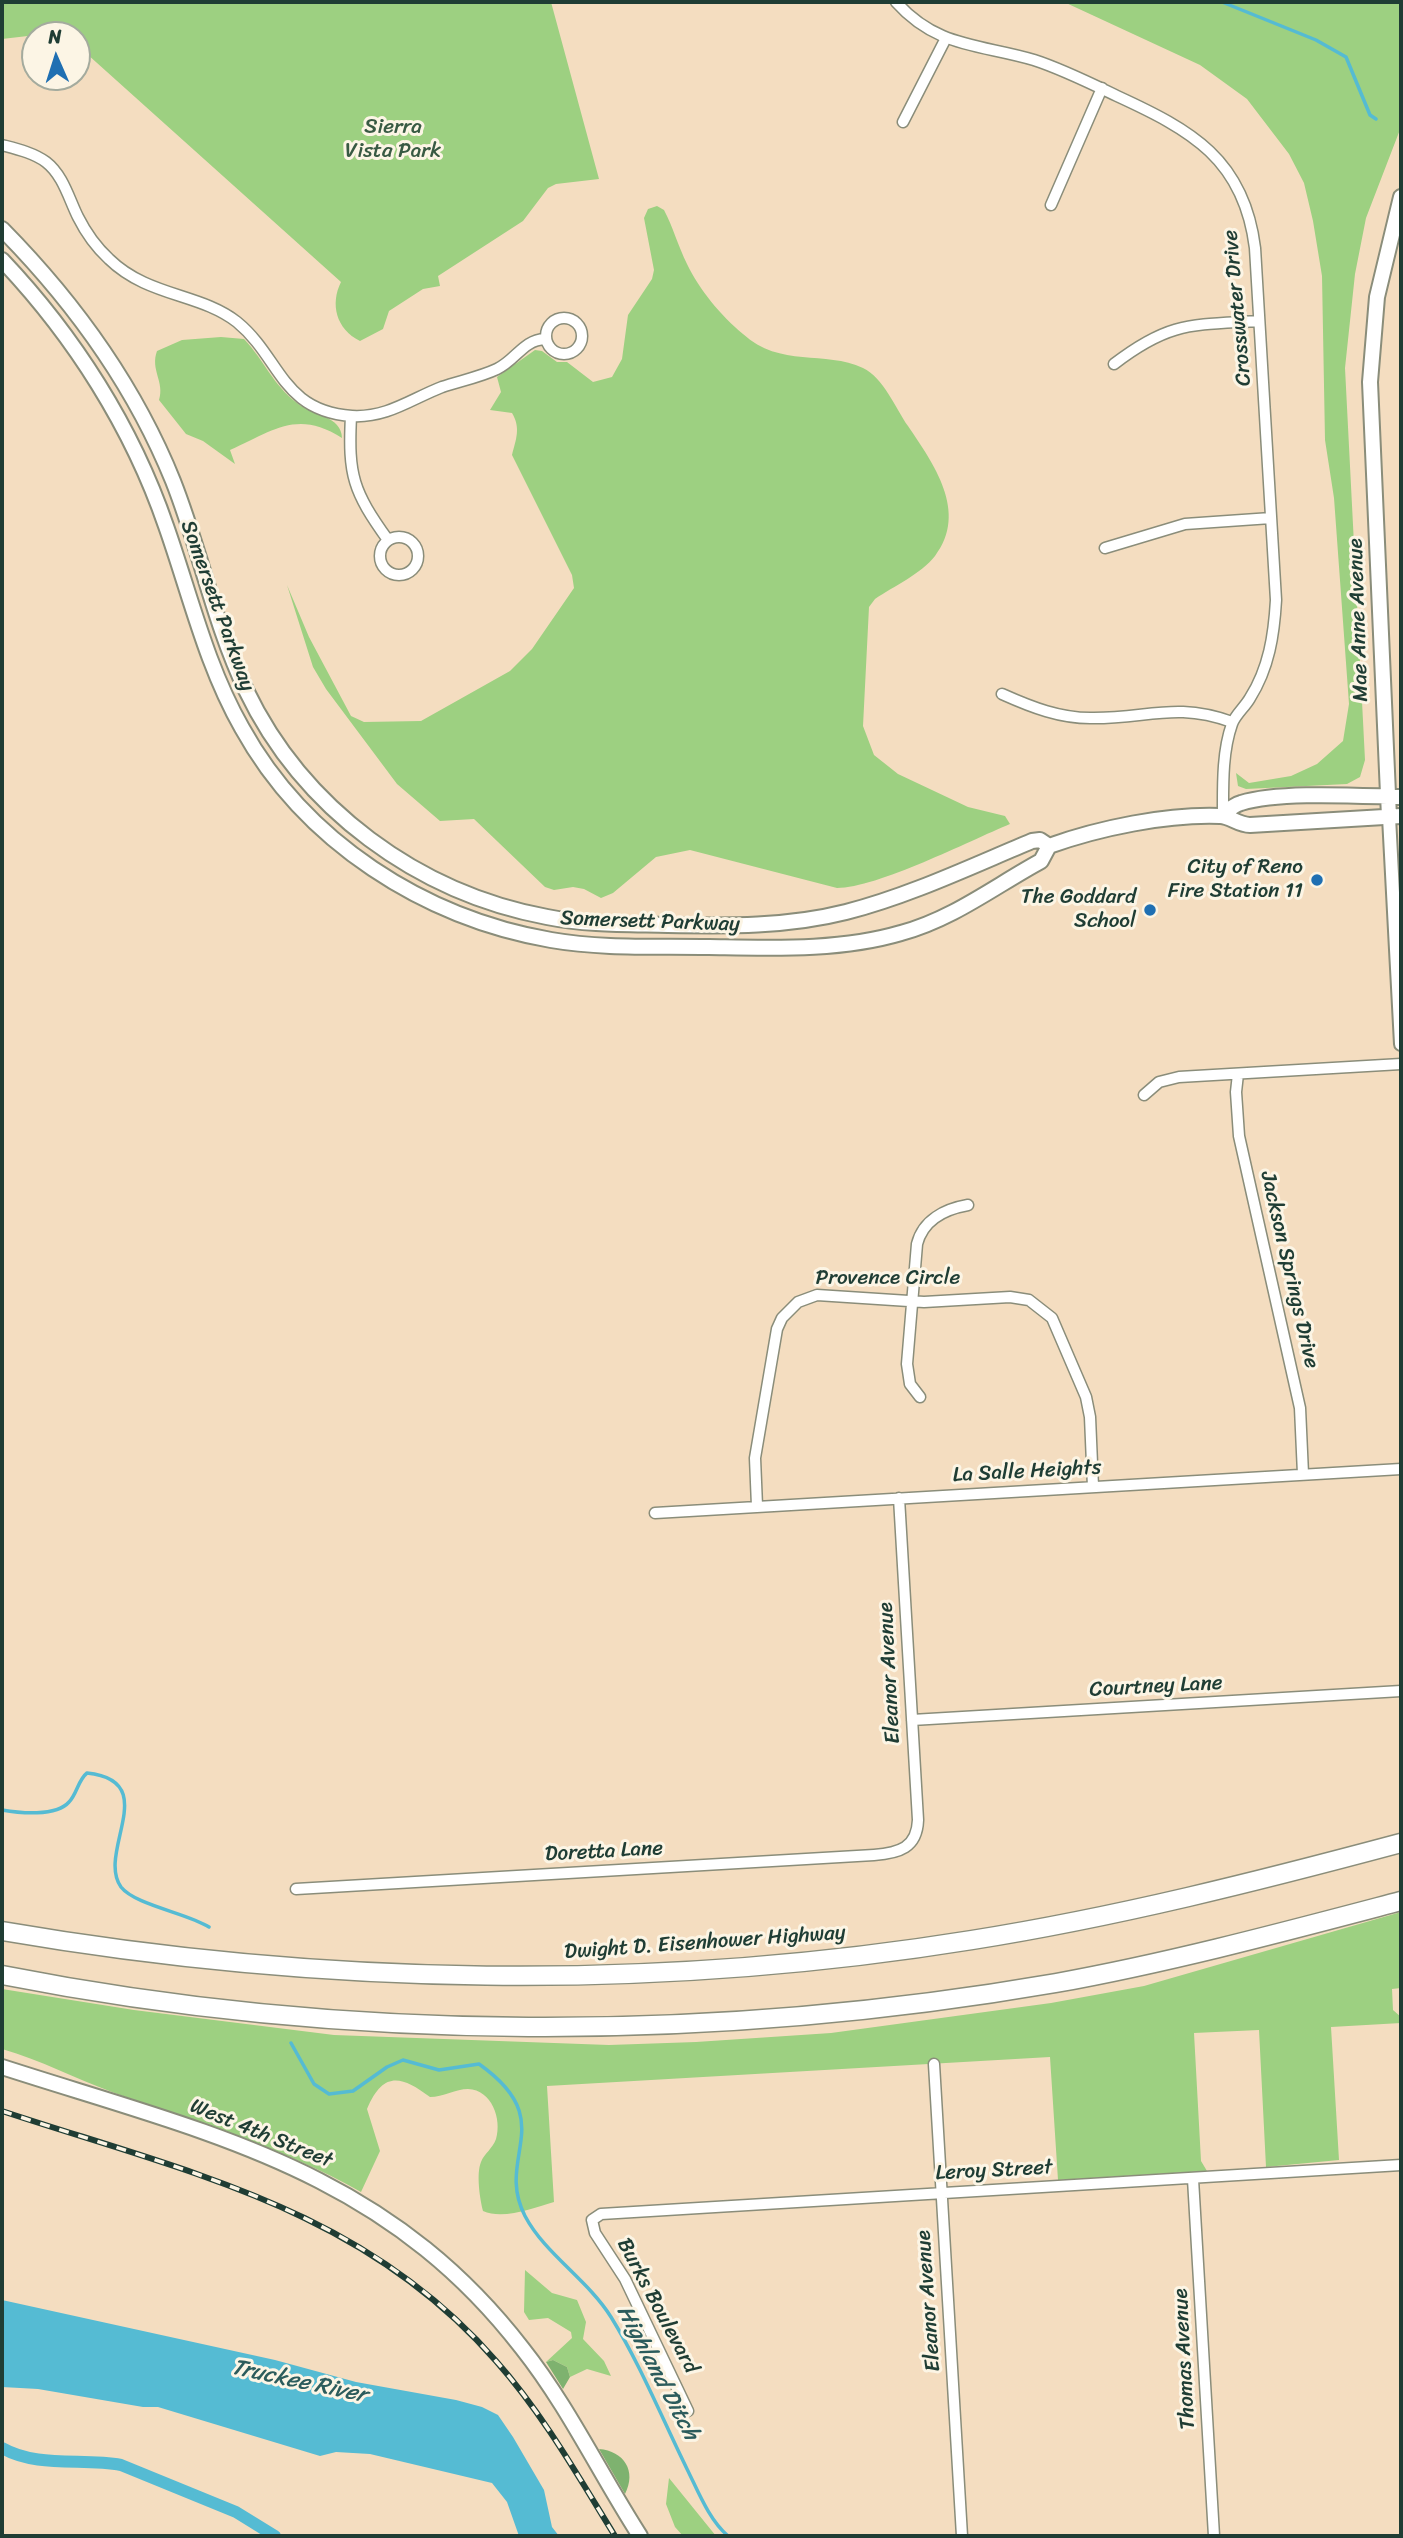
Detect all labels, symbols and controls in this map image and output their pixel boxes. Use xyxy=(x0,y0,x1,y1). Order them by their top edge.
text: N xyxy=(48,20,62,53)
north arrow xyxy=(21,21,91,91)
park label: Sierra Vista Park xyxy=(345,115,441,165)
street label: Crosswater Drive xyxy=(1219,229,1257,387)
street label: Somersett Parkway xyxy=(174,517,260,695)
street label: Mae Anne Avenue xyxy=(1344,538,1374,702)
place label: City of Reno Fire Station 11 xyxy=(1168,855,1303,905)
marker: City of Reno Fire Station 11 xyxy=(1309,872,1325,888)
place label: The Goddard School xyxy=(1021,885,1136,935)
marker: The Goddard School xyxy=(1142,902,1158,918)
street label: Somersett Parkway xyxy=(560,906,740,938)
street label: Jackson Springs Drive xyxy=(1254,1169,1324,1371)
street label: Provence Circle xyxy=(816,1266,960,1292)
street label: La Salle Heights xyxy=(952,1456,1102,1488)
street label: Eleanor Avenue xyxy=(874,1602,906,1744)
street label: Courtney Lane xyxy=(1089,1671,1223,1703)
street label: Doretta Lane xyxy=(544,1836,664,1868)
street label: Dwight D. Eisenhower Highway xyxy=(564,1921,846,1965)
street label: West 4th Street xyxy=(186,2094,336,2174)
street label: Leroy Street xyxy=(935,2155,1053,2187)
street label: Eleanor Avenue xyxy=(911,2229,947,2373)
street label: Burks Boulevard xyxy=(611,2234,703,2378)
street label: Thomas Avenue xyxy=(1169,2288,1201,2430)
water label: Highland Ditch xyxy=(610,2301,704,2445)
water label: Truckee River xyxy=(229,2354,369,2410)

